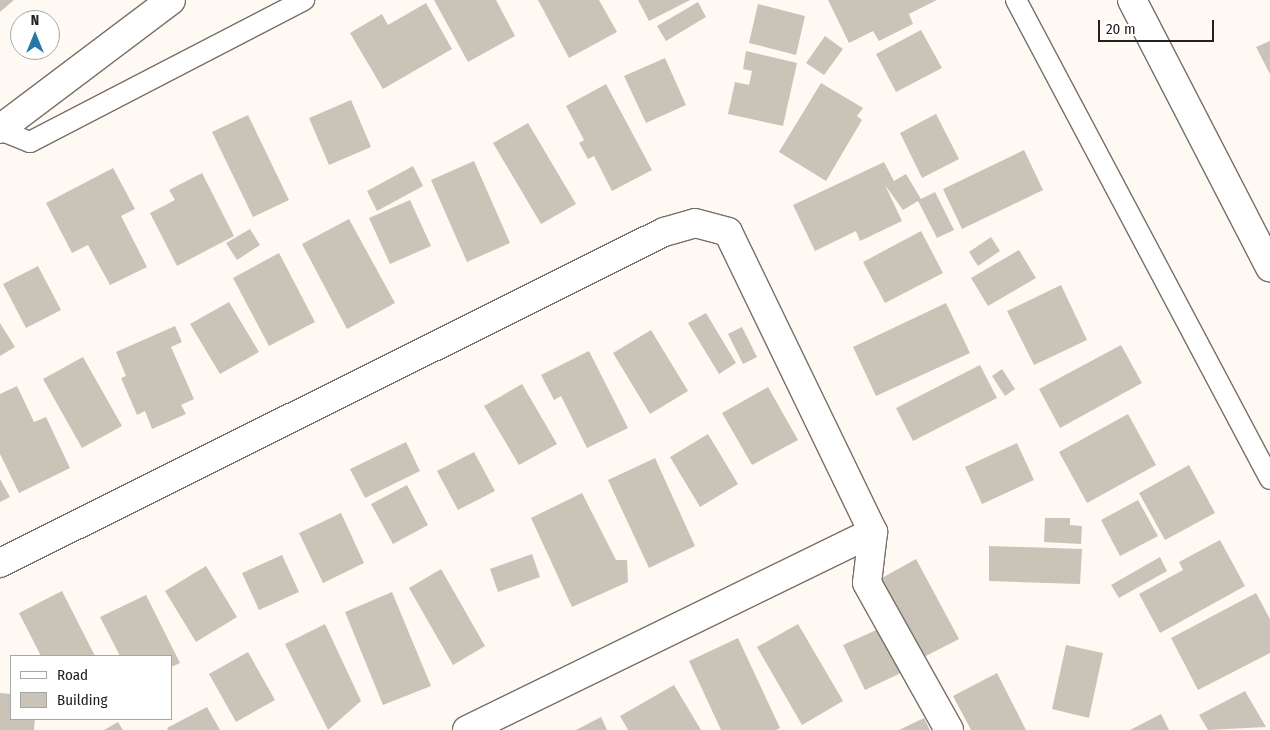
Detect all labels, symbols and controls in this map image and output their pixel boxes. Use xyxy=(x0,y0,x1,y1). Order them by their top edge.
north arrow xyxy=(10,10,60,60)
scale bar xyxy=(1100,10,1216,42)
text: N xyxy=(31,12,39,29)
text: 20 m xyxy=(1106,20,1136,38)
legend xyxy=(10,655,172,720)
text: Road xyxy=(57,666,88,684)
text: Building xyxy=(57,691,108,709)

